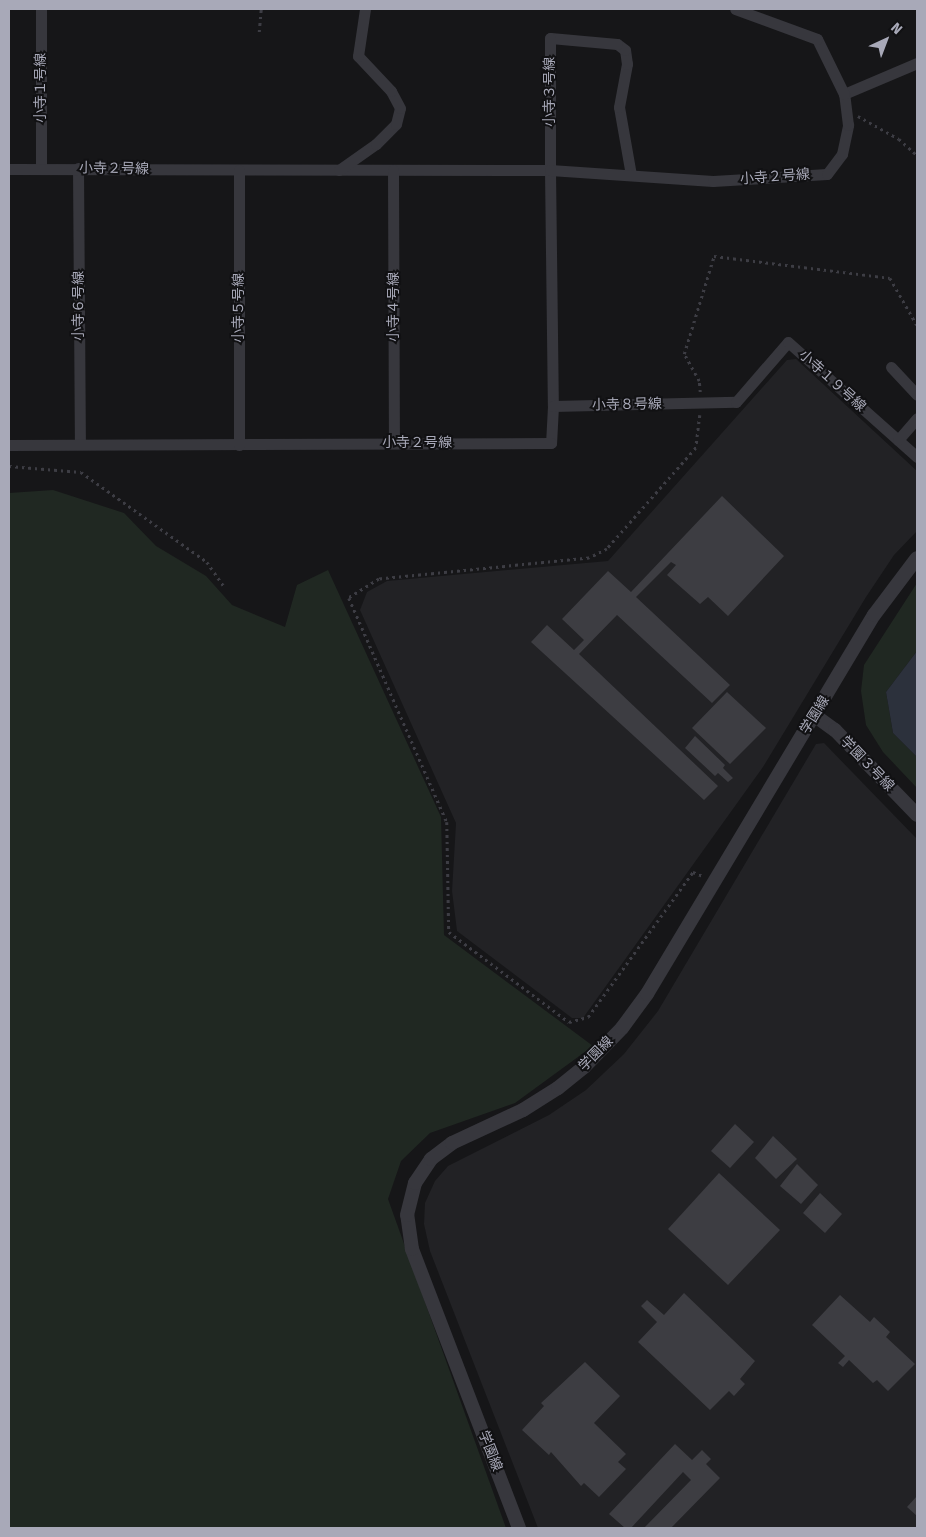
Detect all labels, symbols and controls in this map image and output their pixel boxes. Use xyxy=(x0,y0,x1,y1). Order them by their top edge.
north arrow xyxy=(861,15,911,65)
text: N xyxy=(887,19,906,38)
street label: 小寺１号線 xyxy=(33,53,49,123)
street label: 小寺３号線 xyxy=(542,57,558,127)
street label: 小寺２号線 xyxy=(79,160,149,178)
street label: 小寺２号線 xyxy=(739,166,811,188)
street label: 小寺６号線 xyxy=(71,271,87,341)
street label: 小寺４号線 xyxy=(386,272,402,342)
street label: 小寺５号線 xyxy=(231,273,247,343)
street label: 小寺１９号線 xyxy=(795,347,869,415)
street label: 小寺８号線 xyxy=(592,396,662,414)
street label: 小寺２号線 xyxy=(382,435,452,451)
street label: 学園線 xyxy=(797,693,833,737)
street label: 学園３号線 xyxy=(837,733,897,795)
street label: 学園線 xyxy=(575,1033,617,1075)
street label: 学園線 xyxy=(475,1428,505,1474)

